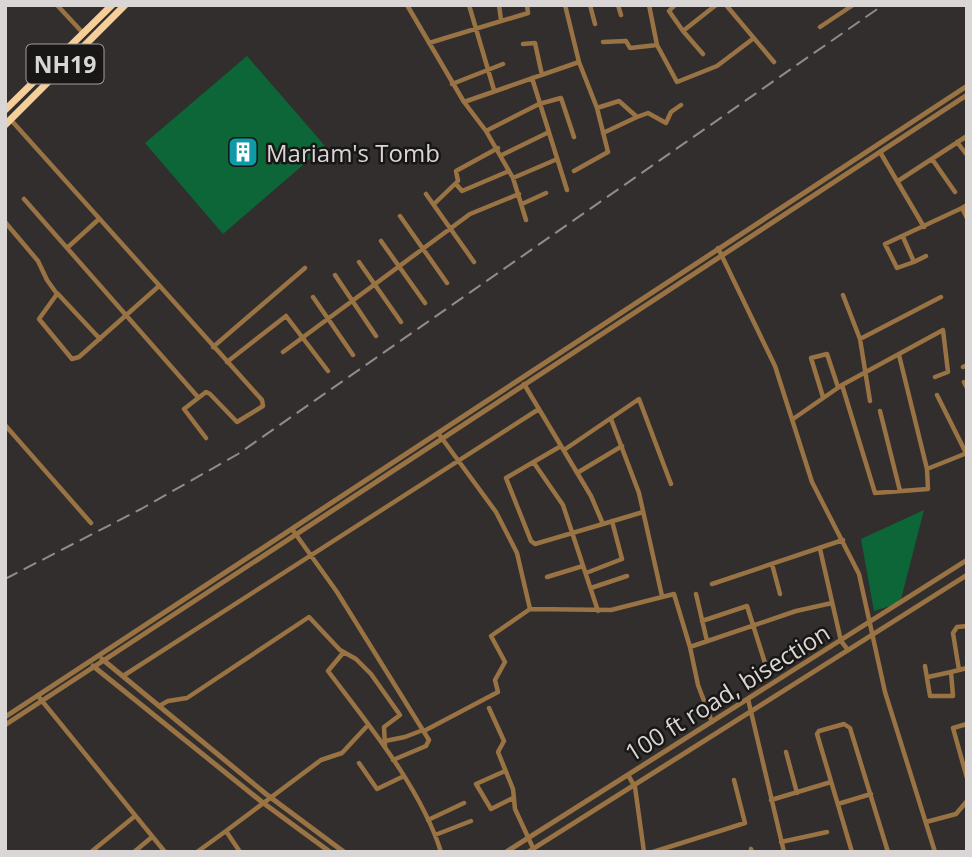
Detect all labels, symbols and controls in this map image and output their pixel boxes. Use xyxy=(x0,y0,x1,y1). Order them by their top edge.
road number: NH19 xyxy=(27,44,104,83)
building icon: Mariam's Tomb xyxy=(226,135,260,169)
place label: Mariam's Tomb xyxy=(266,136,440,169)
street label: 100 ft road, bisection xyxy=(618,616,836,768)

